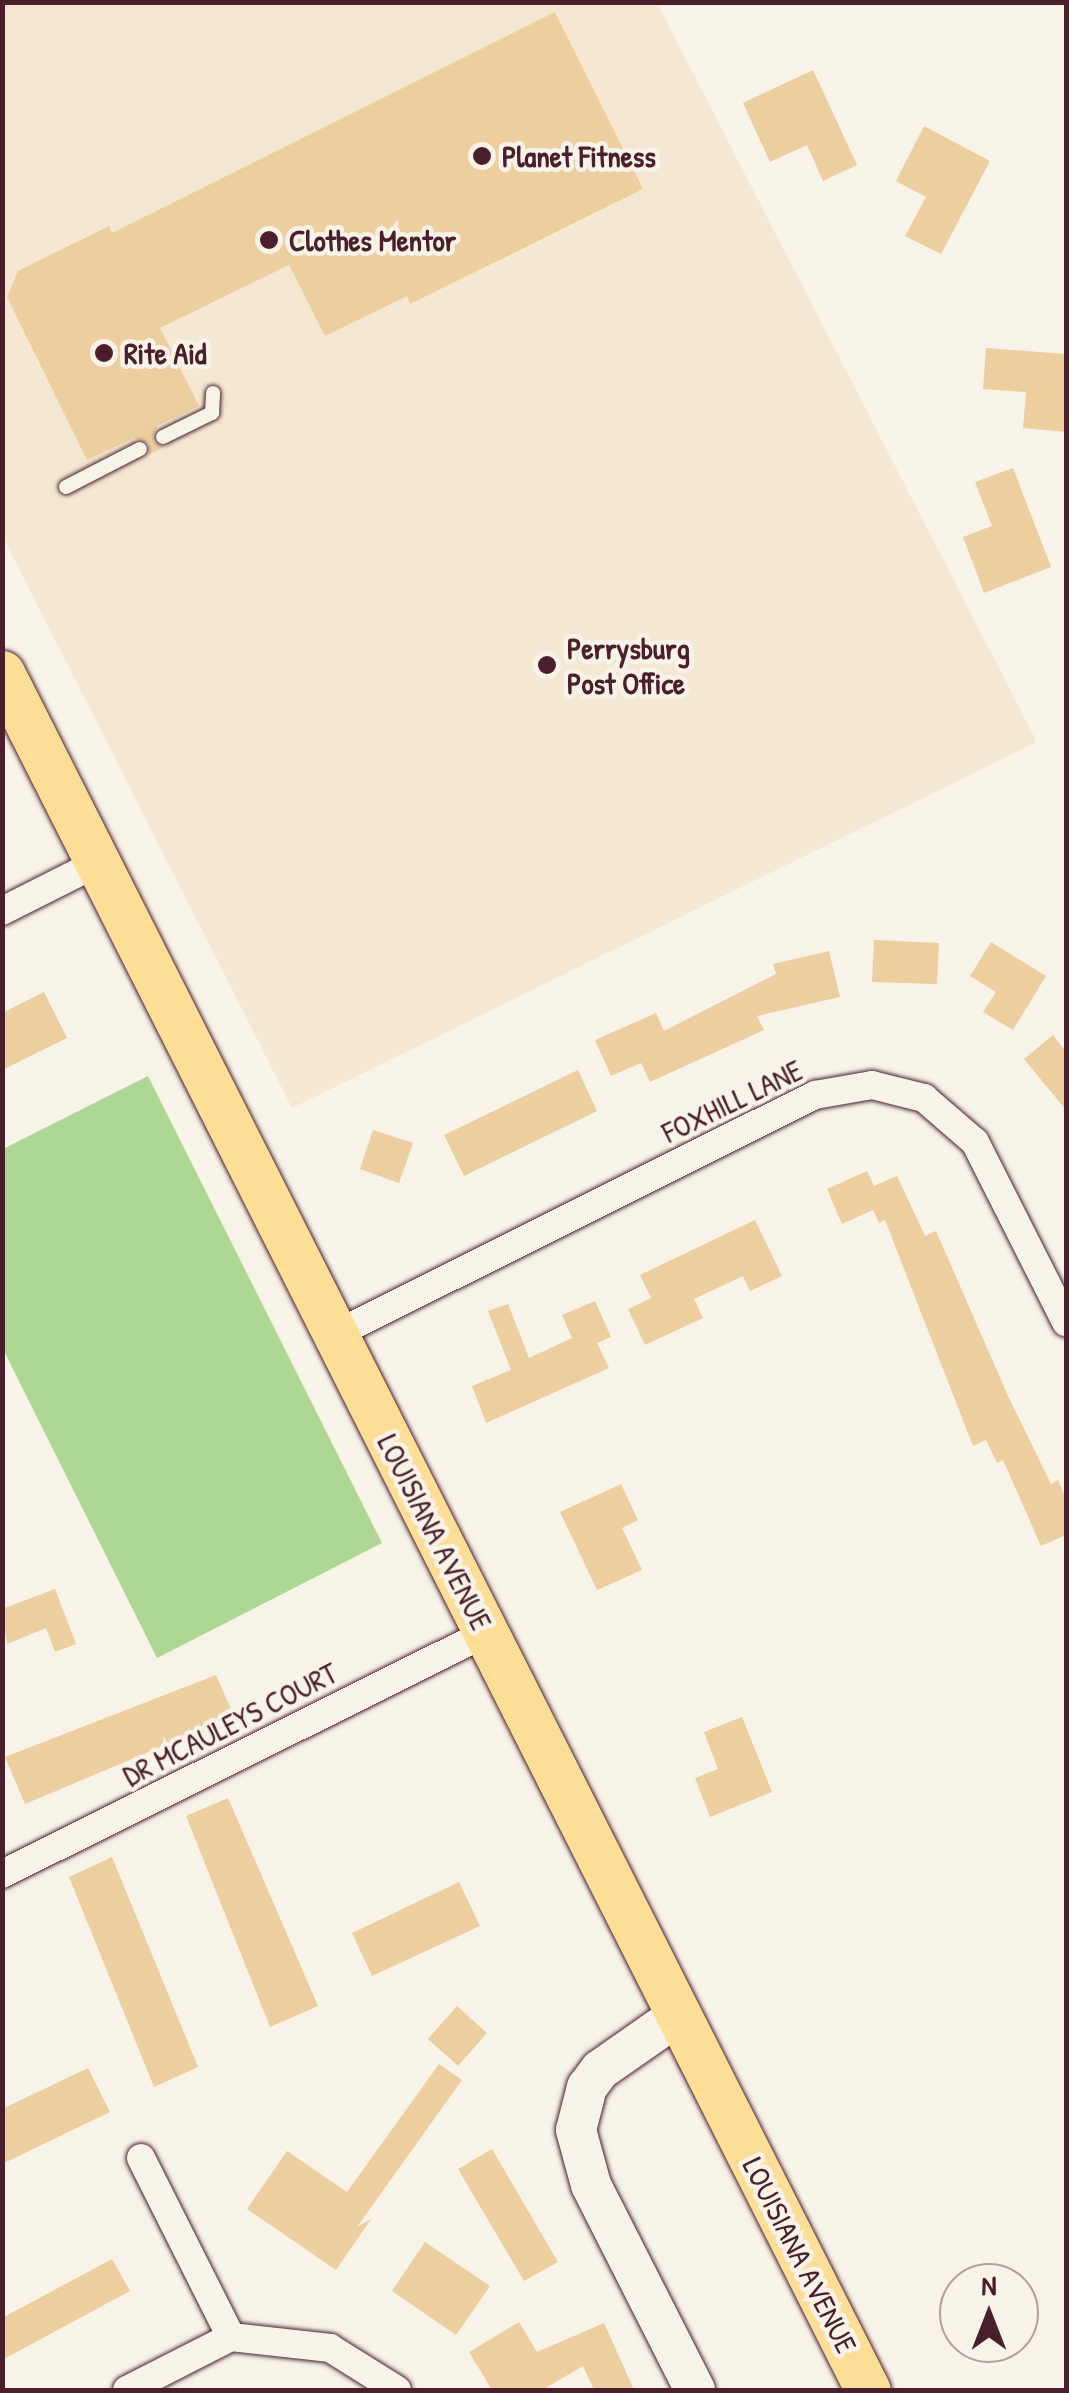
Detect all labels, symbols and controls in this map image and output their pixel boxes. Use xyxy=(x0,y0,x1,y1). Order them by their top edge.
place label: Planet Fitness xyxy=(502,138,656,174)
marker: Planet Fitness xyxy=(471,145,493,167)
place label: Clothes Mentor xyxy=(289,222,456,258)
marker: Clothes Mentor xyxy=(258,229,280,251)
place label: Rite Aid xyxy=(124,335,207,371)
marker: Rite Aid xyxy=(93,342,115,364)
place label: Perrysburg Post Office xyxy=(567,630,690,700)
marker: Perrysburg Post Office xyxy=(536,654,558,676)
street label: FOXHILL LANE xyxy=(656,1052,808,1150)
street label: LOUISIANA AVENUE xyxy=(370,1428,500,1636)
street label: DR MCAULEYS COURT xyxy=(117,1654,343,1794)
street label: LOUISIANA AVENUE xyxy=(735,2151,865,2359)
north arrow xyxy=(939,2263,1039,2363)
text: N xyxy=(982,2266,996,2304)

